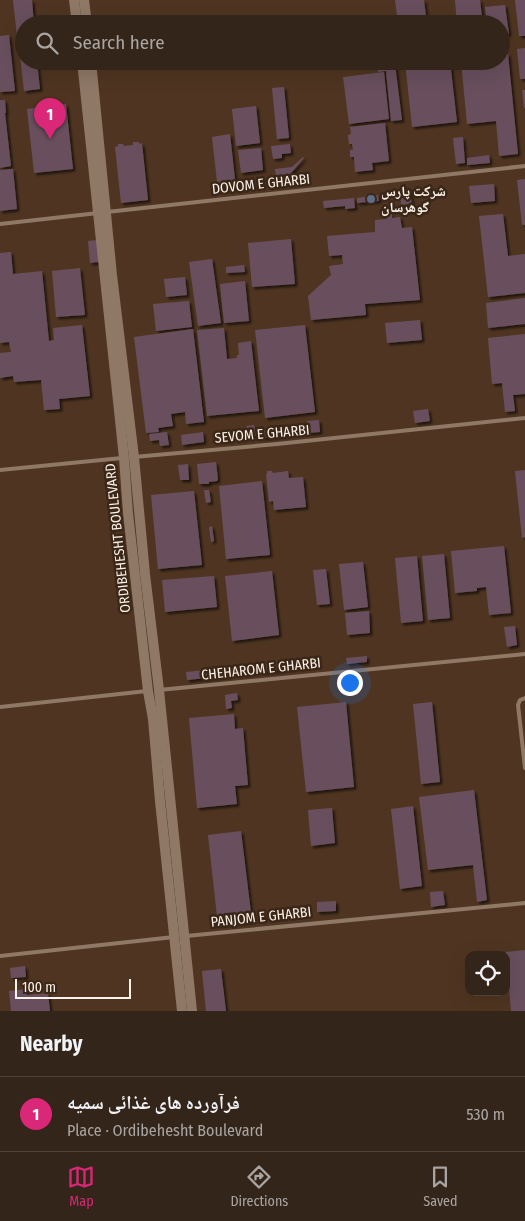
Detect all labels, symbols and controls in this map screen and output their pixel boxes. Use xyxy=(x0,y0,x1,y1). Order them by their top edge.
search box xyxy=(15,15,510,70)
icon: search xyxy=(33,29,61,57)
text: Search here xyxy=(73,31,165,54)
pin: 1 xyxy=(34,98,66,139)
street label: DOVOM E GHARBI xyxy=(211,170,311,198)
place label: شرکت پارس گوهرسان xyxy=(381,183,446,216)
marker: شرکت پارس گوهرسان xyxy=(365,193,377,205)
street label: SEVOM E GHARBI xyxy=(214,421,310,447)
street label: ORDIBEHESHT BOULEVARD xyxy=(102,462,134,614)
street label: CHEHAROM E GHARBI xyxy=(200,654,322,684)
your location xyxy=(337,670,363,696)
street label: PANJOM E GHARBI xyxy=(210,903,312,931)
map controls xyxy=(465,951,510,996)
button: locate xyxy=(465,951,510,996)
scale bar xyxy=(15,976,131,999)
text: 100 m xyxy=(22,979,56,996)
text: Nearby xyxy=(20,1031,82,1057)
text: فرآورده های غذائی سمیه xyxy=(67,1091,240,1114)
text: 1 xyxy=(33,1105,39,1124)
text: 530 m xyxy=(466,1105,505,1124)
text: Place · Ordibehesht Boulevard xyxy=(67,1121,263,1140)
tab: Map xyxy=(67,1163,95,1210)
tab: Directions xyxy=(230,1163,288,1210)
tab: Saved xyxy=(423,1163,458,1210)

